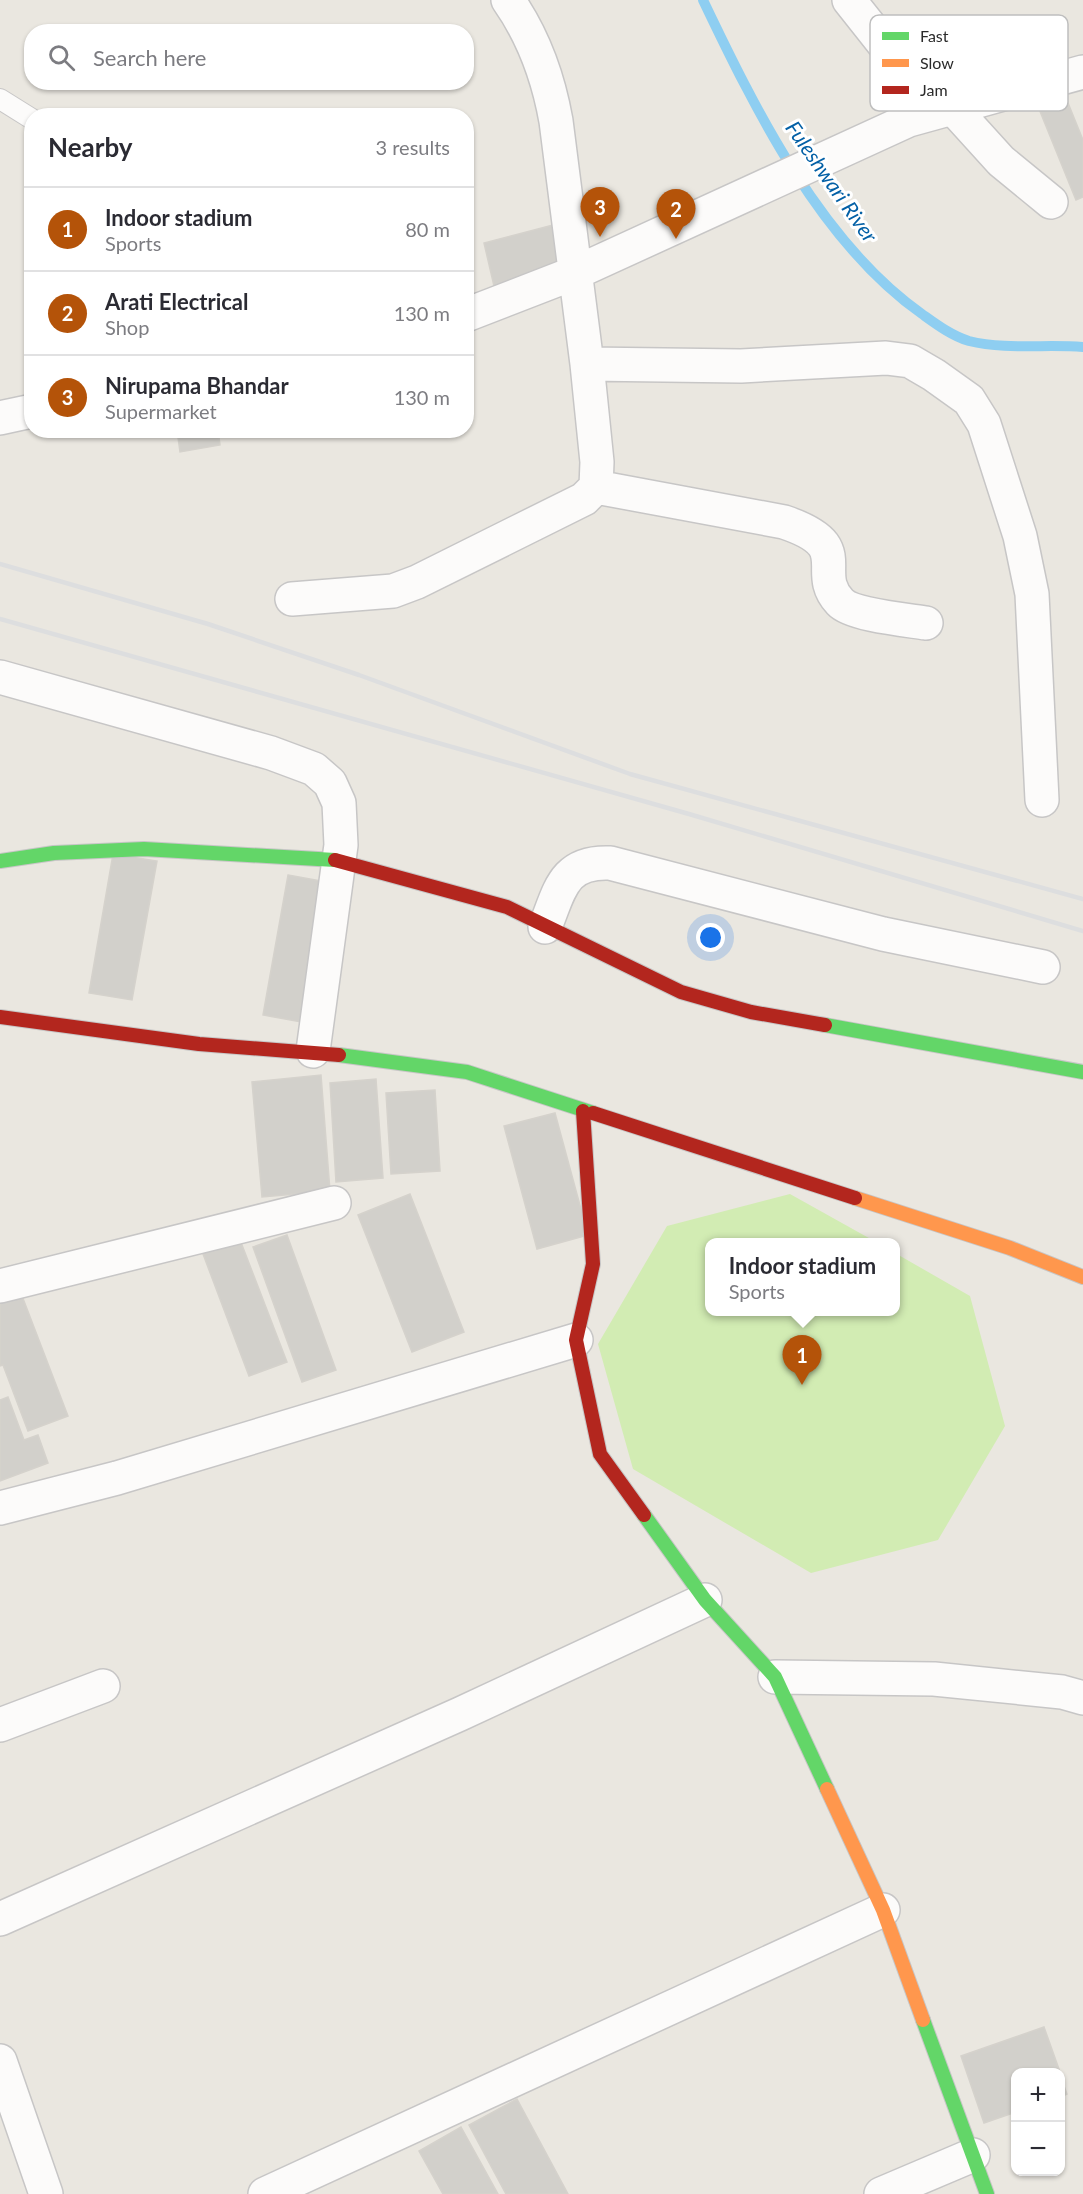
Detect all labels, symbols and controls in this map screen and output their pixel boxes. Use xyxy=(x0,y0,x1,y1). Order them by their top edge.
legend xyxy=(870,15,1068,111)
search box xyxy=(24,24,474,90)
text: Fast xyxy=(920,26,949,45)
icon: search xyxy=(45,41,78,74)
text: Search here xyxy=(93,44,206,71)
text: Slow xyxy=(920,53,954,72)
text: Jam xyxy=(920,80,948,99)
water label: Fuleshwari River xyxy=(781,116,884,247)
text: Nearby xyxy=(48,131,133,163)
text: 3 results xyxy=(375,135,450,159)
pin: 3 xyxy=(580,188,620,237)
pin: 2 xyxy=(656,190,696,239)
text: Indoor stadium xyxy=(105,204,253,231)
text: 1 xyxy=(62,217,73,241)
text: 80 m xyxy=(405,217,450,241)
text: Sports xyxy=(105,231,161,255)
text: Arati Electrical xyxy=(105,288,248,315)
text: 2 xyxy=(62,301,73,325)
text: 130 m xyxy=(394,301,450,325)
text: Shop xyxy=(105,315,149,339)
text: Nirupama Bhandar xyxy=(105,372,289,399)
text: 3 xyxy=(62,385,73,409)
text: 130 m xyxy=(394,385,450,409)
text: Supermarket xyxy=(105,399,217,423)
your location xyxy=(696,923,725,952)
popup xyxy=(705,1238,900,1316)
text: Indoor stadium xyxy=(729,1252,876,1279)
text: Sports xyxy=(729,1279,785,1303)
pin: 1 xyxy=(782,1336,822,1385)
map controls xyxy=(1011,2068,1065,2176)
button: + xyxy=(1011,2068,1065,2122)
button: − xyxy=(1011,2122,1065,2176)

